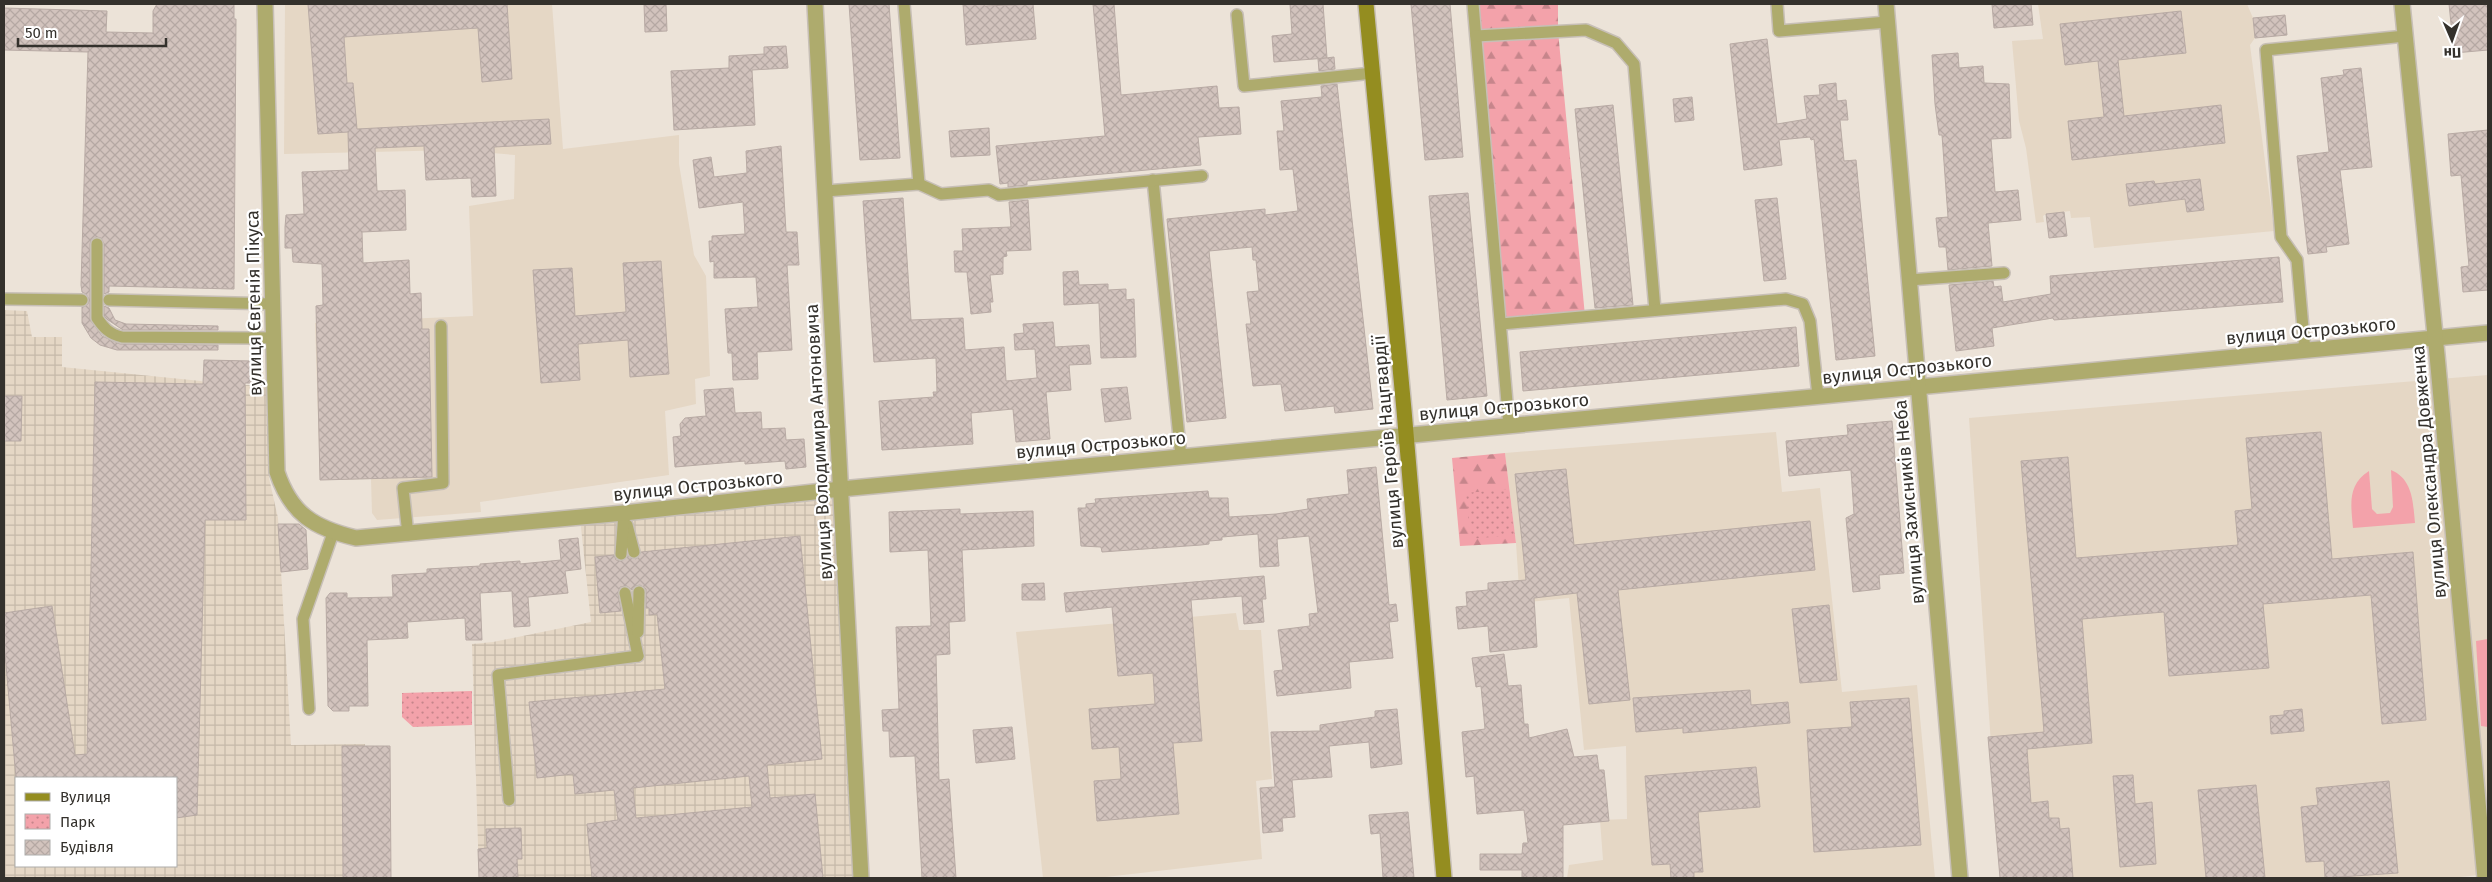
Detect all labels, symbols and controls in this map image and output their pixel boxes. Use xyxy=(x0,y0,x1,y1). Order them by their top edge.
scale bar xyxy=(18,15,165,47)
north arrow xyxy=(2427,15,2477,65)
text: 50 m xyxy=(25,24,58,42)
text: Пн xyxy=(2443,44,2461,61)
street label: вулиця Євгенія Пікуса xyxy=(241,210,267,396)
street label: вулиця Володимира Антоновича xyxy=(801,303,837,581)
street label: вулиця Острозького xyxy=(2225,313,2397,349)
street label: вулиця Героїв Нацгвардії xyxy=(1368,333,1408,550)
street label: вулиця Олександра Довженка xyxy=(2407,344,2451,600)
street label: вулиця Острозького xyxy=(1821,349,1993,389)
street label: вулиця Острозького xyxy=(1418,389,1590,425)
street label: вулиця Захисників Неба xyxy=(1889,399,1929,605)
street label: вулиця Острозького xyxy=(1015,427,1187,463)
street label: вулиця Острозького xyxy=(612,466,784,506)
legend xyxy=(15,777,178,867)
text: Вулиця xyxy=(60,788,111,806)
text: Парк xyxy=(60,813,95,831)
text: Будівля xyxy=(60,838,114,856)

